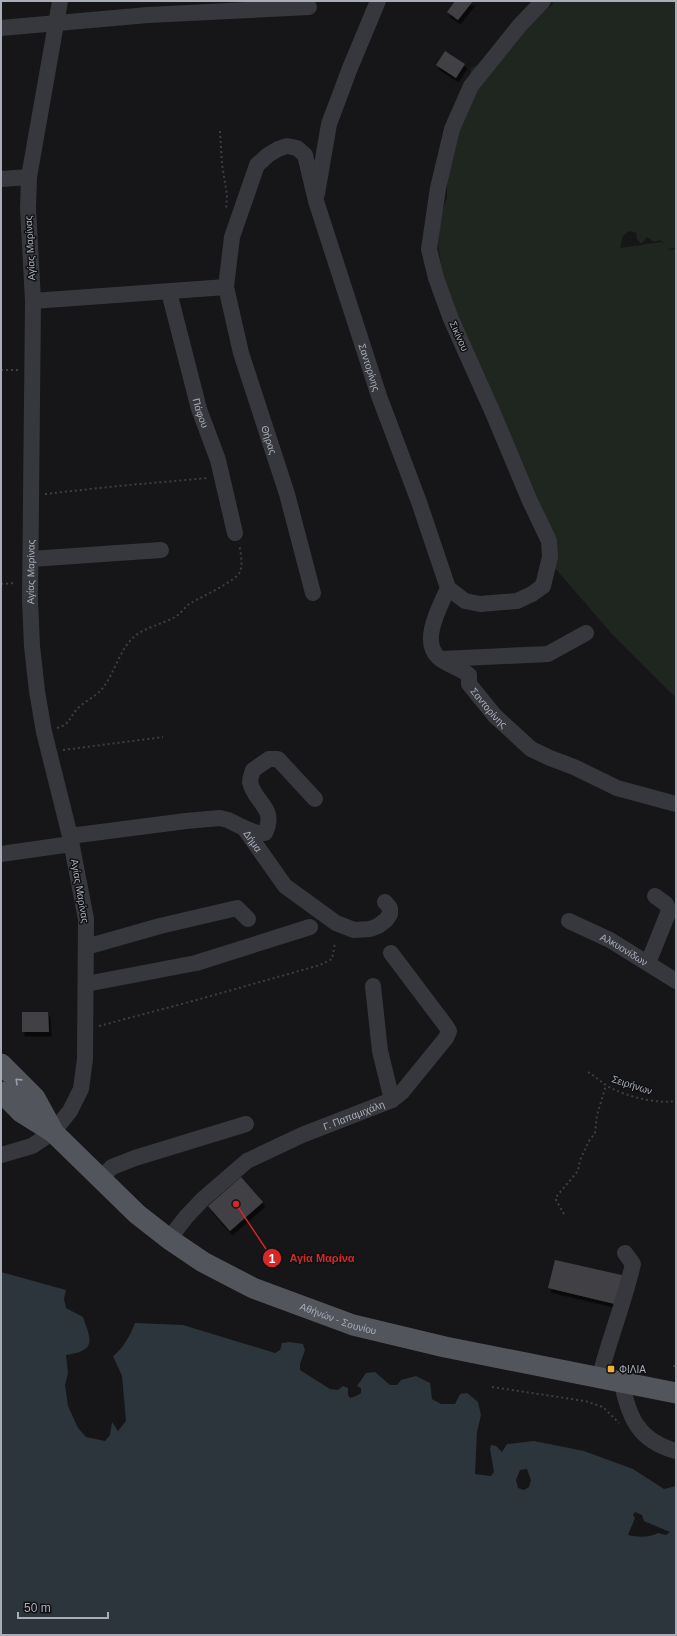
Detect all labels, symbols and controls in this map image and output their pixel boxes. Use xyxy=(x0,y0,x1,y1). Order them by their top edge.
street label: Αγίας Μαρίνας xyxy=(23,215,37,281)
street label: Σικίνου xyxy=(448,319,470,353)
street label: Σαντορίνης xyxy=(357,342,383,393)
street label: Πάφου xyxy=(191,397,211,429)
street label: Θήρας xyxy=(259,424,279,456)
street label: Αγίας Μαρίνας xyxy=(24,539,36,605)
street label: Σαντορίνης xyxy=(469,685,509,730)
street label: Δήμα xyxy=(242,828,265,854)
street label: Αγίας Μαρίνας xyxy=(69,858,91,924)
street label: Αλκυονίδων xyxy=(599,931,650,968)
street label: Σειρήνων xyxy=(610,1073,654,1097)
one-way arrow xyxy=(15,1078,23,1086)
street label: Γ. Παπαμιχάλη xyxy=(321,1098,386,1132)
callout: Αγία Μαρίνα xyxy=(262,1247,363,1270)
text: 1 xyxy=(269,1252,276,1266)
text: Αγία Μαρίνα xyxy=(289,1252,355,1264)
street label: Αθήνών - Σουνίου xyxy=(299,1300,378,1336)
marker: ΦΙΛΙΑ xyxy=(606,1364,616,1374)
place label: ΦΙΛΙΑ xyxy=(619,1364,646,1375)
scale bar xyxy=(18,1594,108,1620)
text: 50 m xyxy=(24,1601,51,1615)

